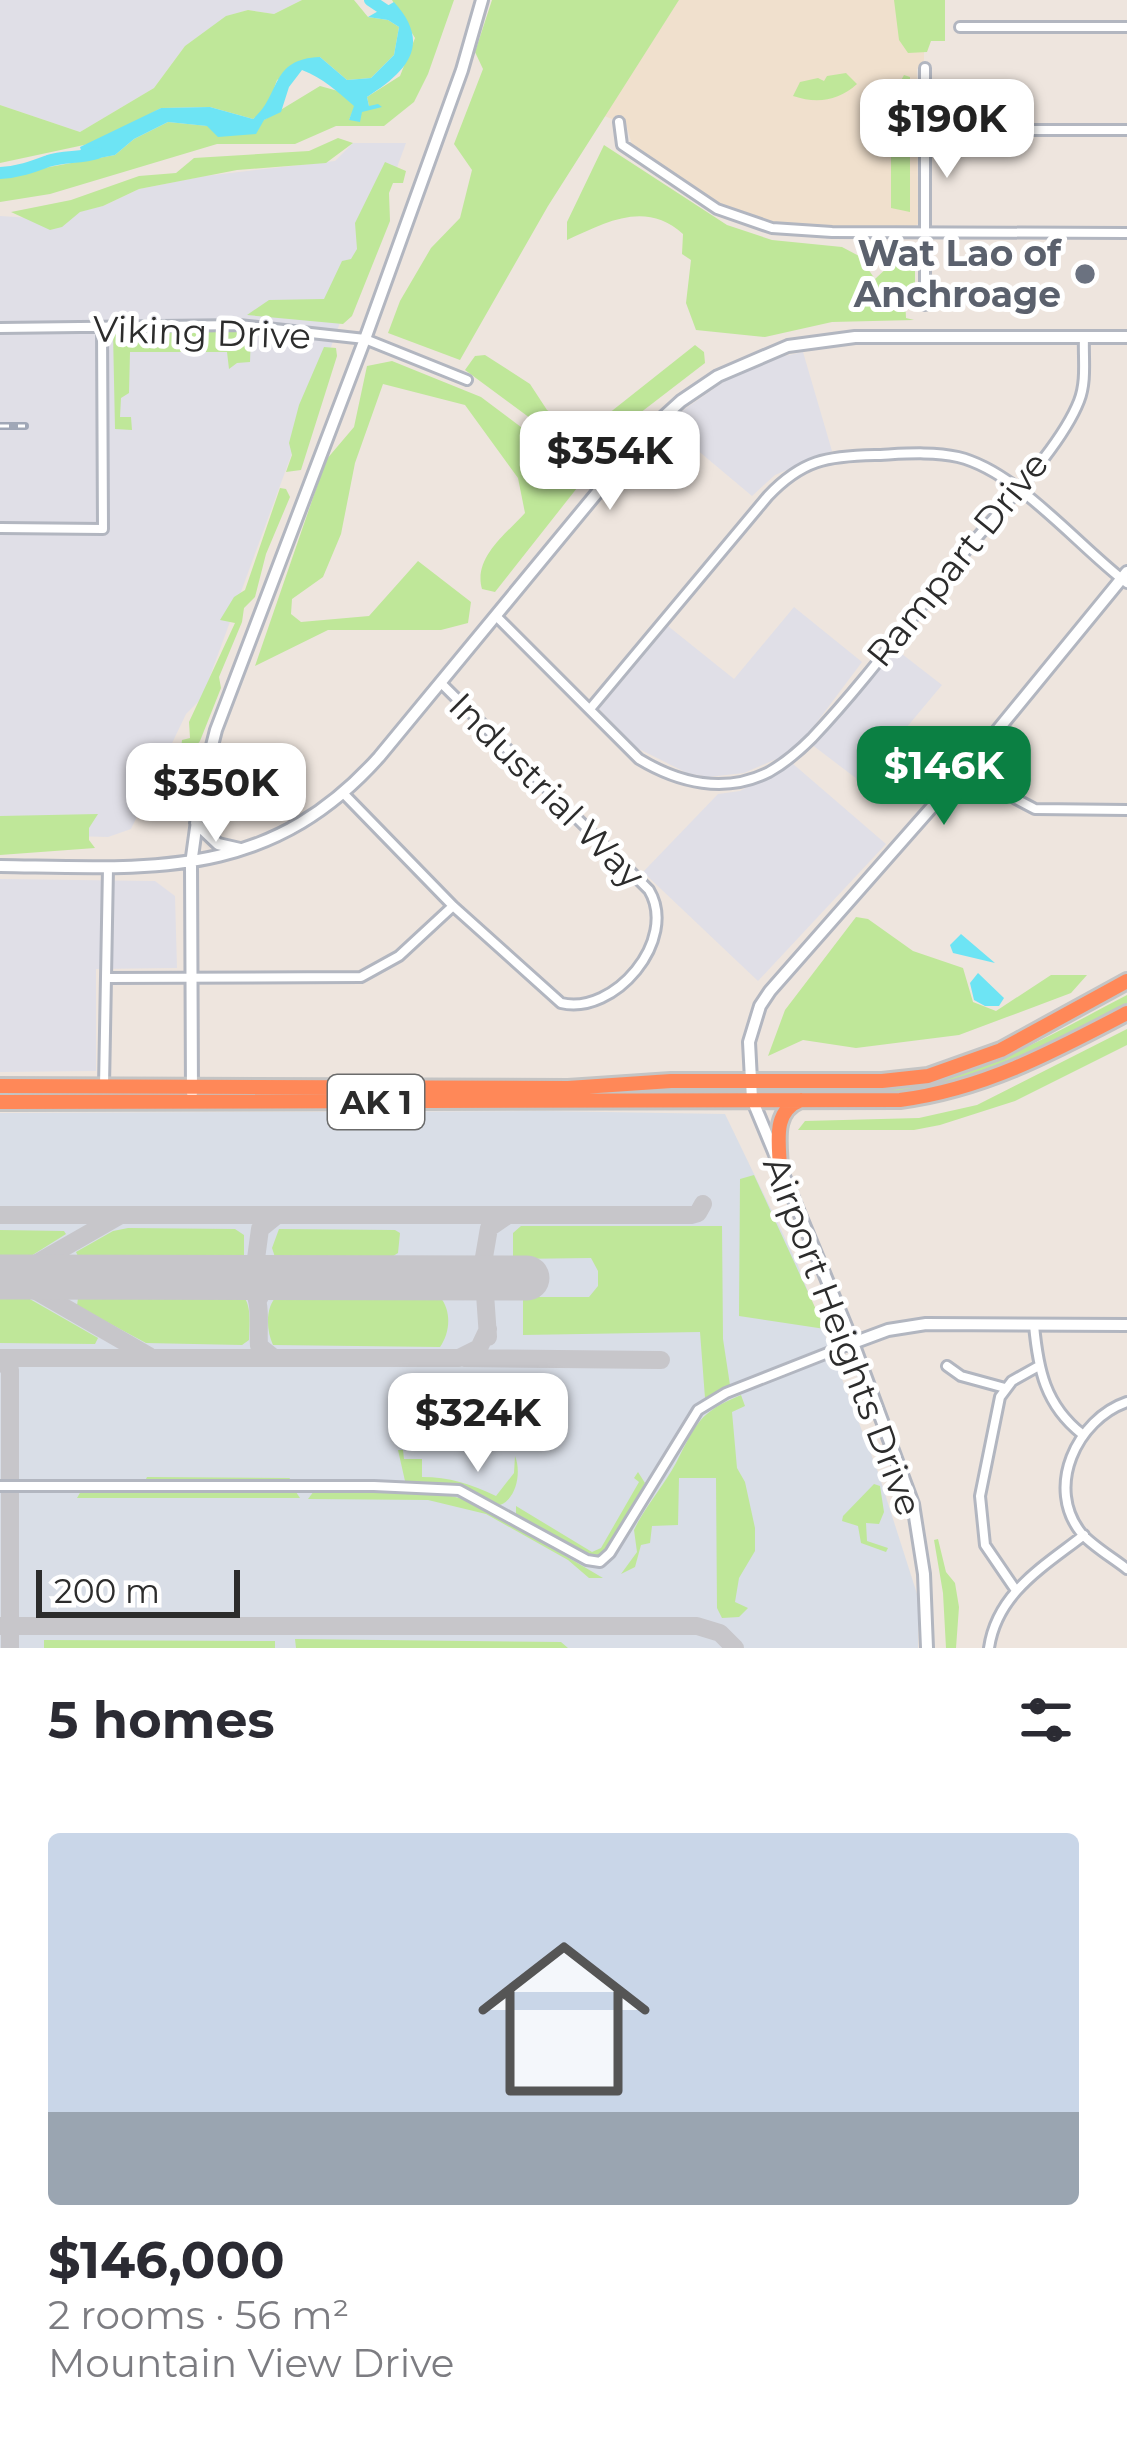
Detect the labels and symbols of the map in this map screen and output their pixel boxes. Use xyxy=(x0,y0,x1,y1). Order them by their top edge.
pin: $190K xyxy=(863,79,1031,181)
place label: Wat Lao of Anchroage xyxy=(853,231,1063,316)
marker: Wat Lao of Anchroage xyxy=(1072,261,1098,287)
street label: Viking Drive xyxy=(92,306,312,358)
pin: $354K xyxy=(526,411,694,513)
street label: Rampart Drive xyxy=(857,443,1057,675)
street label: Industrial Way xyxy=(440,683,654,897)
pin: $146K xyxy=(860,726,1028,828)
pin: $350K xyxy=(132,743,300,845)
road number: AK 1 xyxy=(328,1075,424,1129)
street label: Airport Heights Drive xyxy=(754,1150,932,1522)
pin: $324K xyxy=(394,1373,562,1475)
scale bar xyxy=(36,1564,240,1617)

